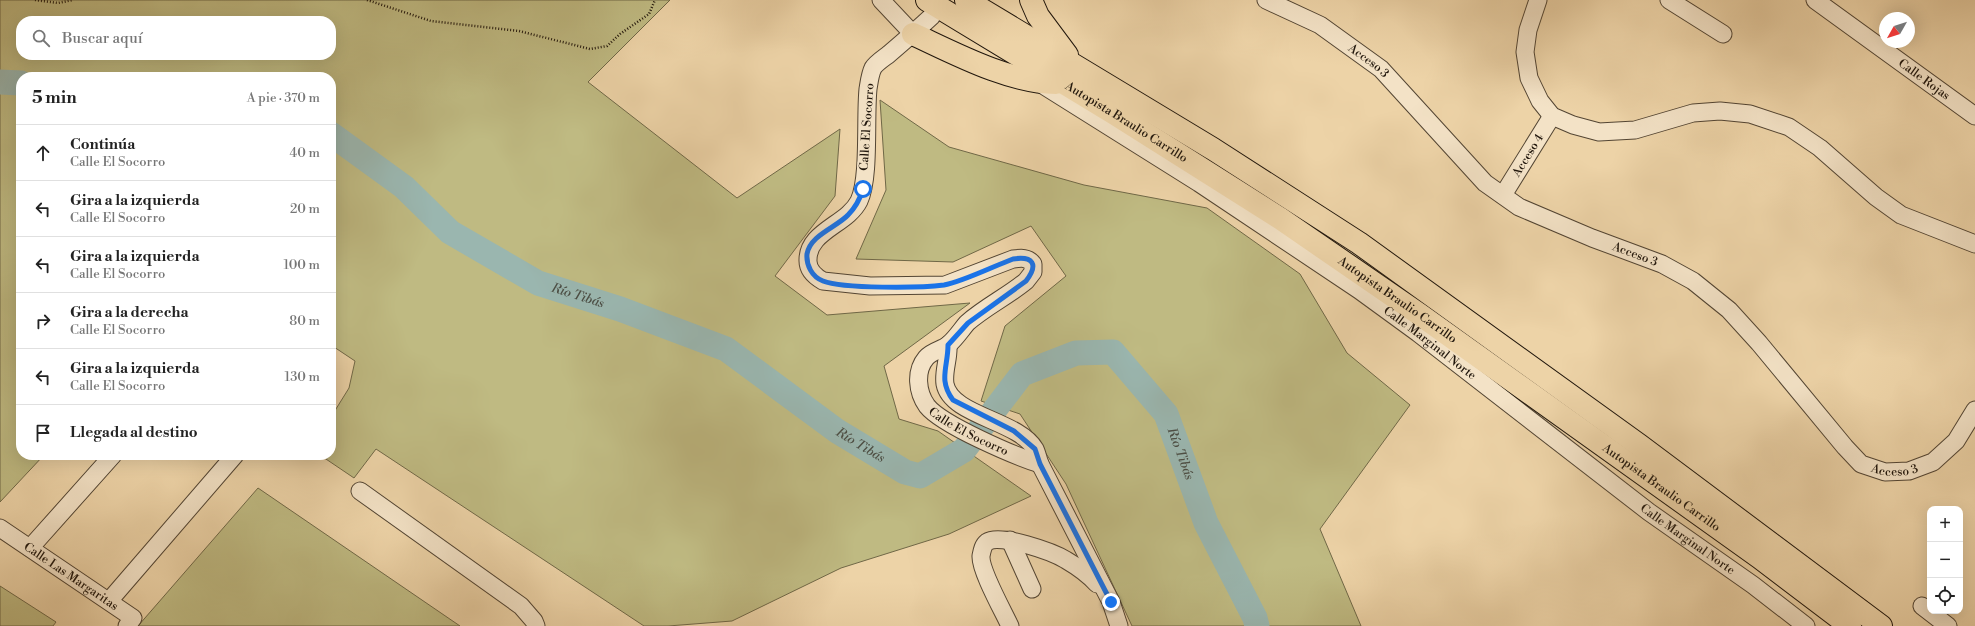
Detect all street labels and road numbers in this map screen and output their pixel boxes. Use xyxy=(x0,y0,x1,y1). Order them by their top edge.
street label: Acceso 3 xyxy=(1345,40,1393,81)
street label: Calle Rojas xyxy=(1895,55,1953,103)
street label: Autopista Braulio Carrillo xyxy=(1062,78,1191,166)
street label: Calle El Socorro xyxy=(856,82,878,171)
street label: Acceso 4 xyxy=(1508,131,1547,180)
street label: Acceso 3 xyxy=(1609,238,1660,269)
street label: Autopista Braulio Carrillo xyxy=(1334,253,1460,346)
street label: Calle Marginal Norte xyxy=(1381,303,1479,383)
street label: Calle El Socorro xyxy=(926,404,1011,459)
street label: Autopista Braulio Carrillo xyxy=(1599,440,1724,535)
street label: Acceso 3 xyxy=(1868,460,1921,479)
street label: Calle Marginal Norte xyxy=(1637,501,1738,578)
street label: Calle Las Margaritas xyxy=(21,539,121,613)

